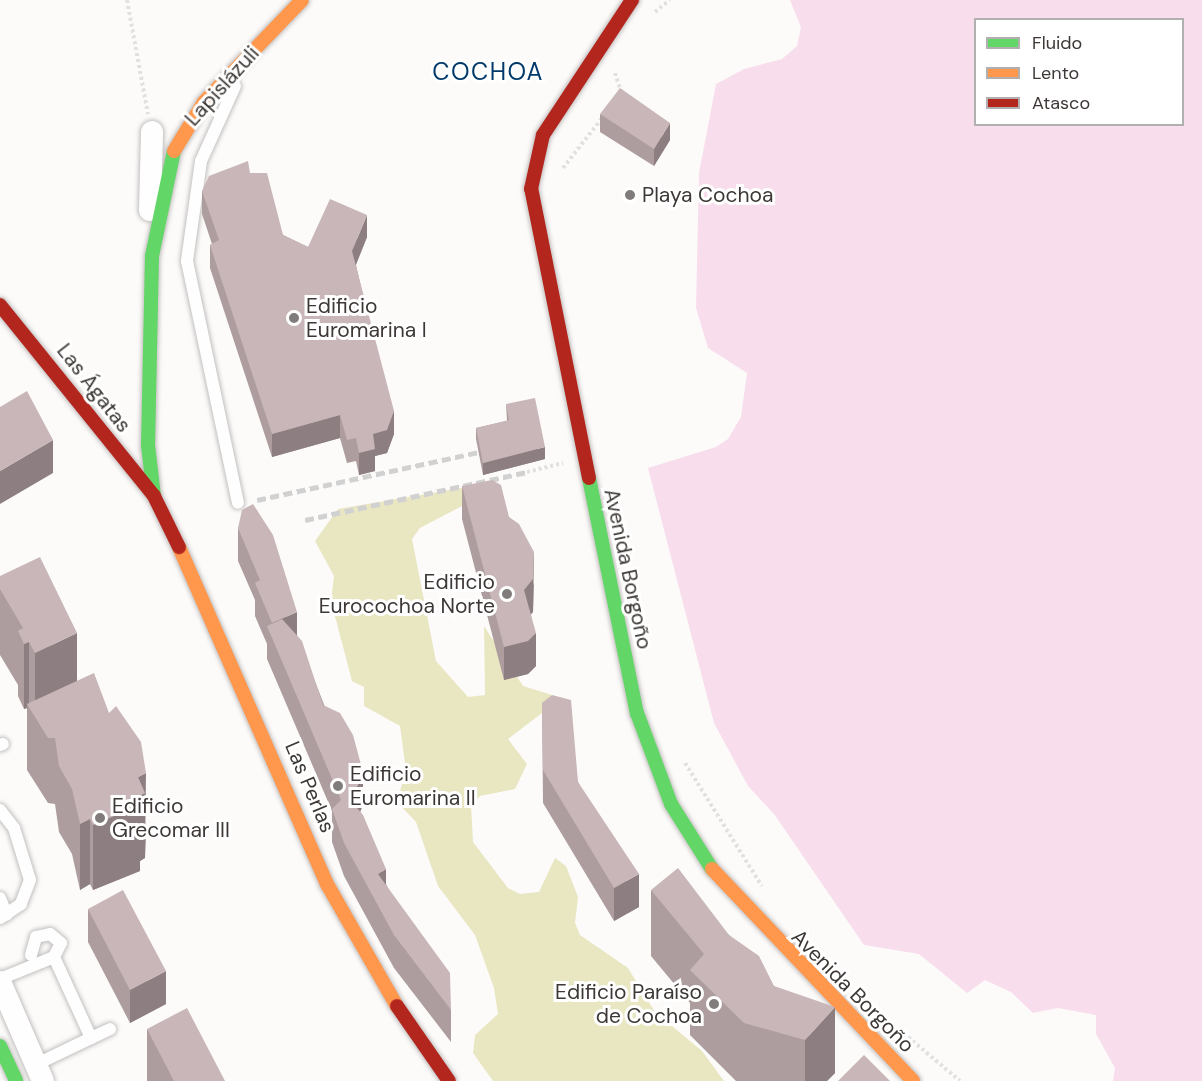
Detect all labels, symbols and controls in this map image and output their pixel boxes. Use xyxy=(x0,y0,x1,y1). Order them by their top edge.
legend xyxy=(974,18,1184,126)
text: Fluido xyxy=(1032,31,1082,55)
street label: Lapislázuli xyxy=(180,41,264,131)
district label: COCHOA xyxy=(432,58,544,86)
text: Lento xyxy=(1032,61,1079,85)
text: Atasco xyxy=(1032,91,1090,115)
place label: Playa Cochoa xyxy=(642,182,773,208)
marker: Playa Cochoa xyxy=(623,188,637,202)
place label: Edificio Euromarina I xyxy=(306,293,427,343)
marker: Edificio Euromarina I xyxy=(287,311,301,325)
street label: Las Ágatas xyxy=(52,339,136,437)
street label: Avenida Borgoño xyxy=(599,486,657,652)
place label: Edificio Eurocochoa Norte xyxy=(319,569,495,619)
marker: Edificio Eurocochoa Norte xyxy=(500,587,514,601)
street label: Las Perlas xyxy=(280,738,340,836)
place label: Edificio Euromarina II xyxy=(350,761,476,811)
marker: Edificio Euromarina II xyxy=(331,779,345,793)
place label: Edificio Grecomar III xyxy=(112,793,230,843)
marker: Edificio Grecomar III xyxy=(93,811,107,825)
street label: Avenida Borgoño xyxy=(786,924,920,1058)
place label: Edificio Paraíso de Cochoa xyxy=(555,979,702,1029)
marker: Edificio Paraíso de Cochoa xyxy=(707,997,721,1011)

